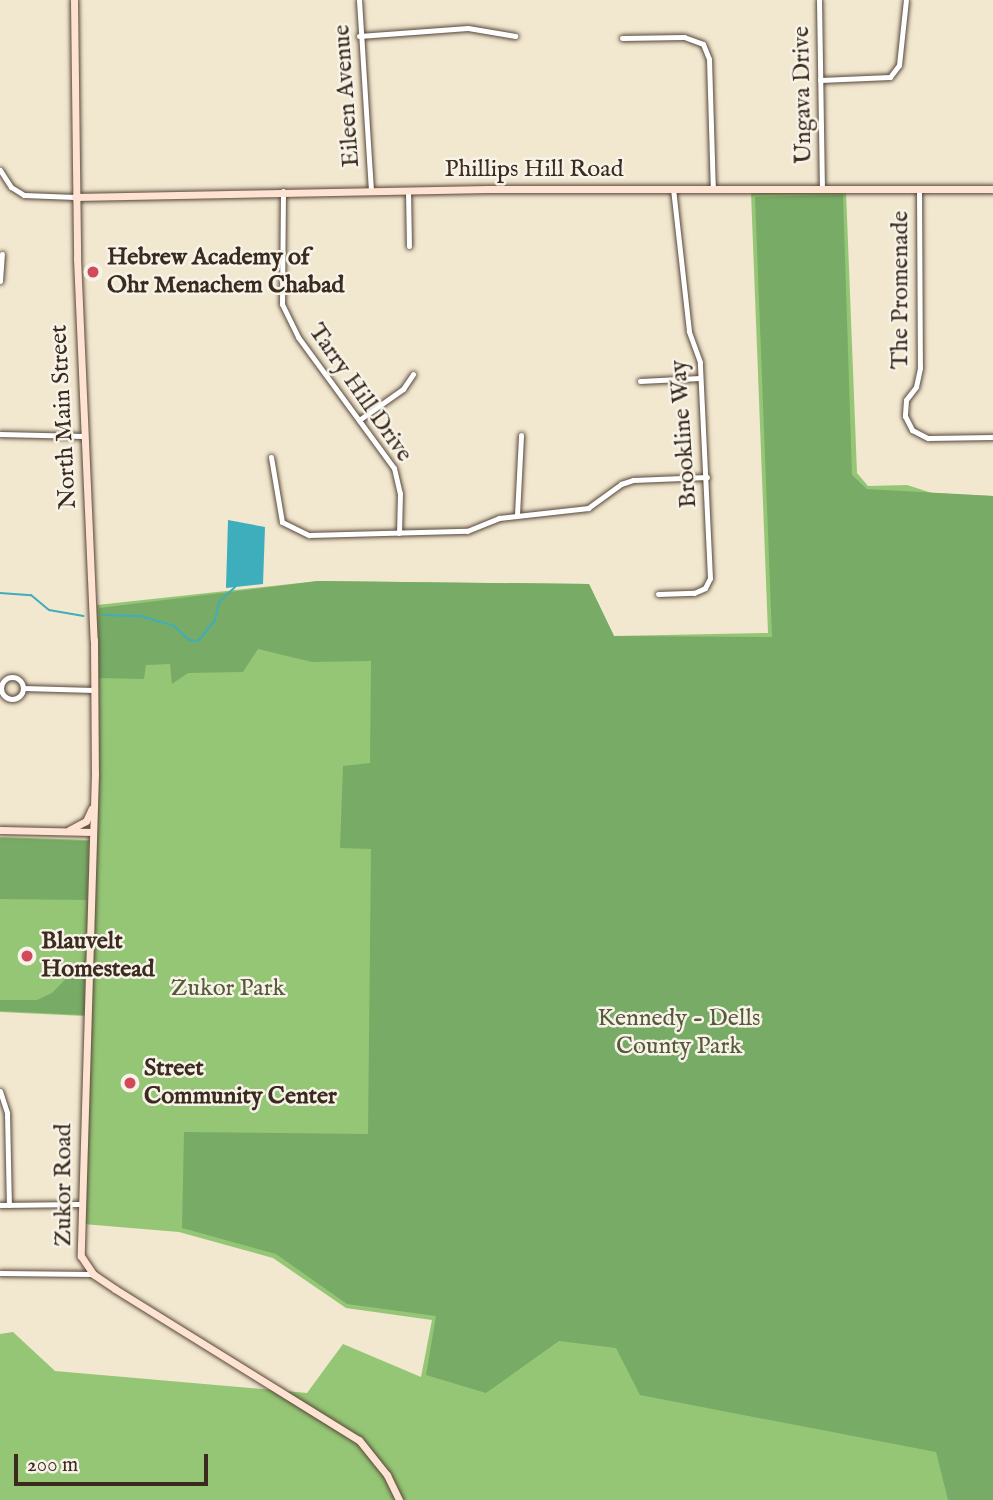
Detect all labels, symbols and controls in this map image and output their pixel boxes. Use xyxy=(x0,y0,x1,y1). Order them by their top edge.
street label: Eileen Avenue xyxy=(328,24,366,168)
street label: Ungava Drive xyxy=(787,26,819,164)
street label: Phillips Hill Road xyxy=(445,156,623,184)
street label: The Promenade xyxy=(887,211,915,369)
place label: Hebrew Academy of Ohr Menachem Chabad xyxy=(107,244,344,300)
marker: Hebrew Academy of Ohr Menachem Chabad xyxy=(85,264,101,280)
street label: Tarry Hill Drive xyxy=(302,318,418,468)
street label: North Main Street xyxy=(45,324,83,510)
street label: Brookline Way xyxy=(664,359,704,509)
place label: Blauvelt Homestead xyxy=(41,928,154,984)
marker: Blauvelt Homestead xyxy=(19,948,35,964)
park label: Zukor Park xyxy=(171,975,285,1003)
park label: Kennedy - Dells County Park xyxy=(598,1005,760,1061)
place label: Street Community Center xyxy=(144,1055,337,1111)
marker: Street Community Center xyxy=(122,1075,138,1091)
street label: Zukor Road xyxy=(50,1123,78,1247)
scale bar xyxy=(18,1440,212,1484)
text: 200 m xyxy=(27,1452,78,1479)

